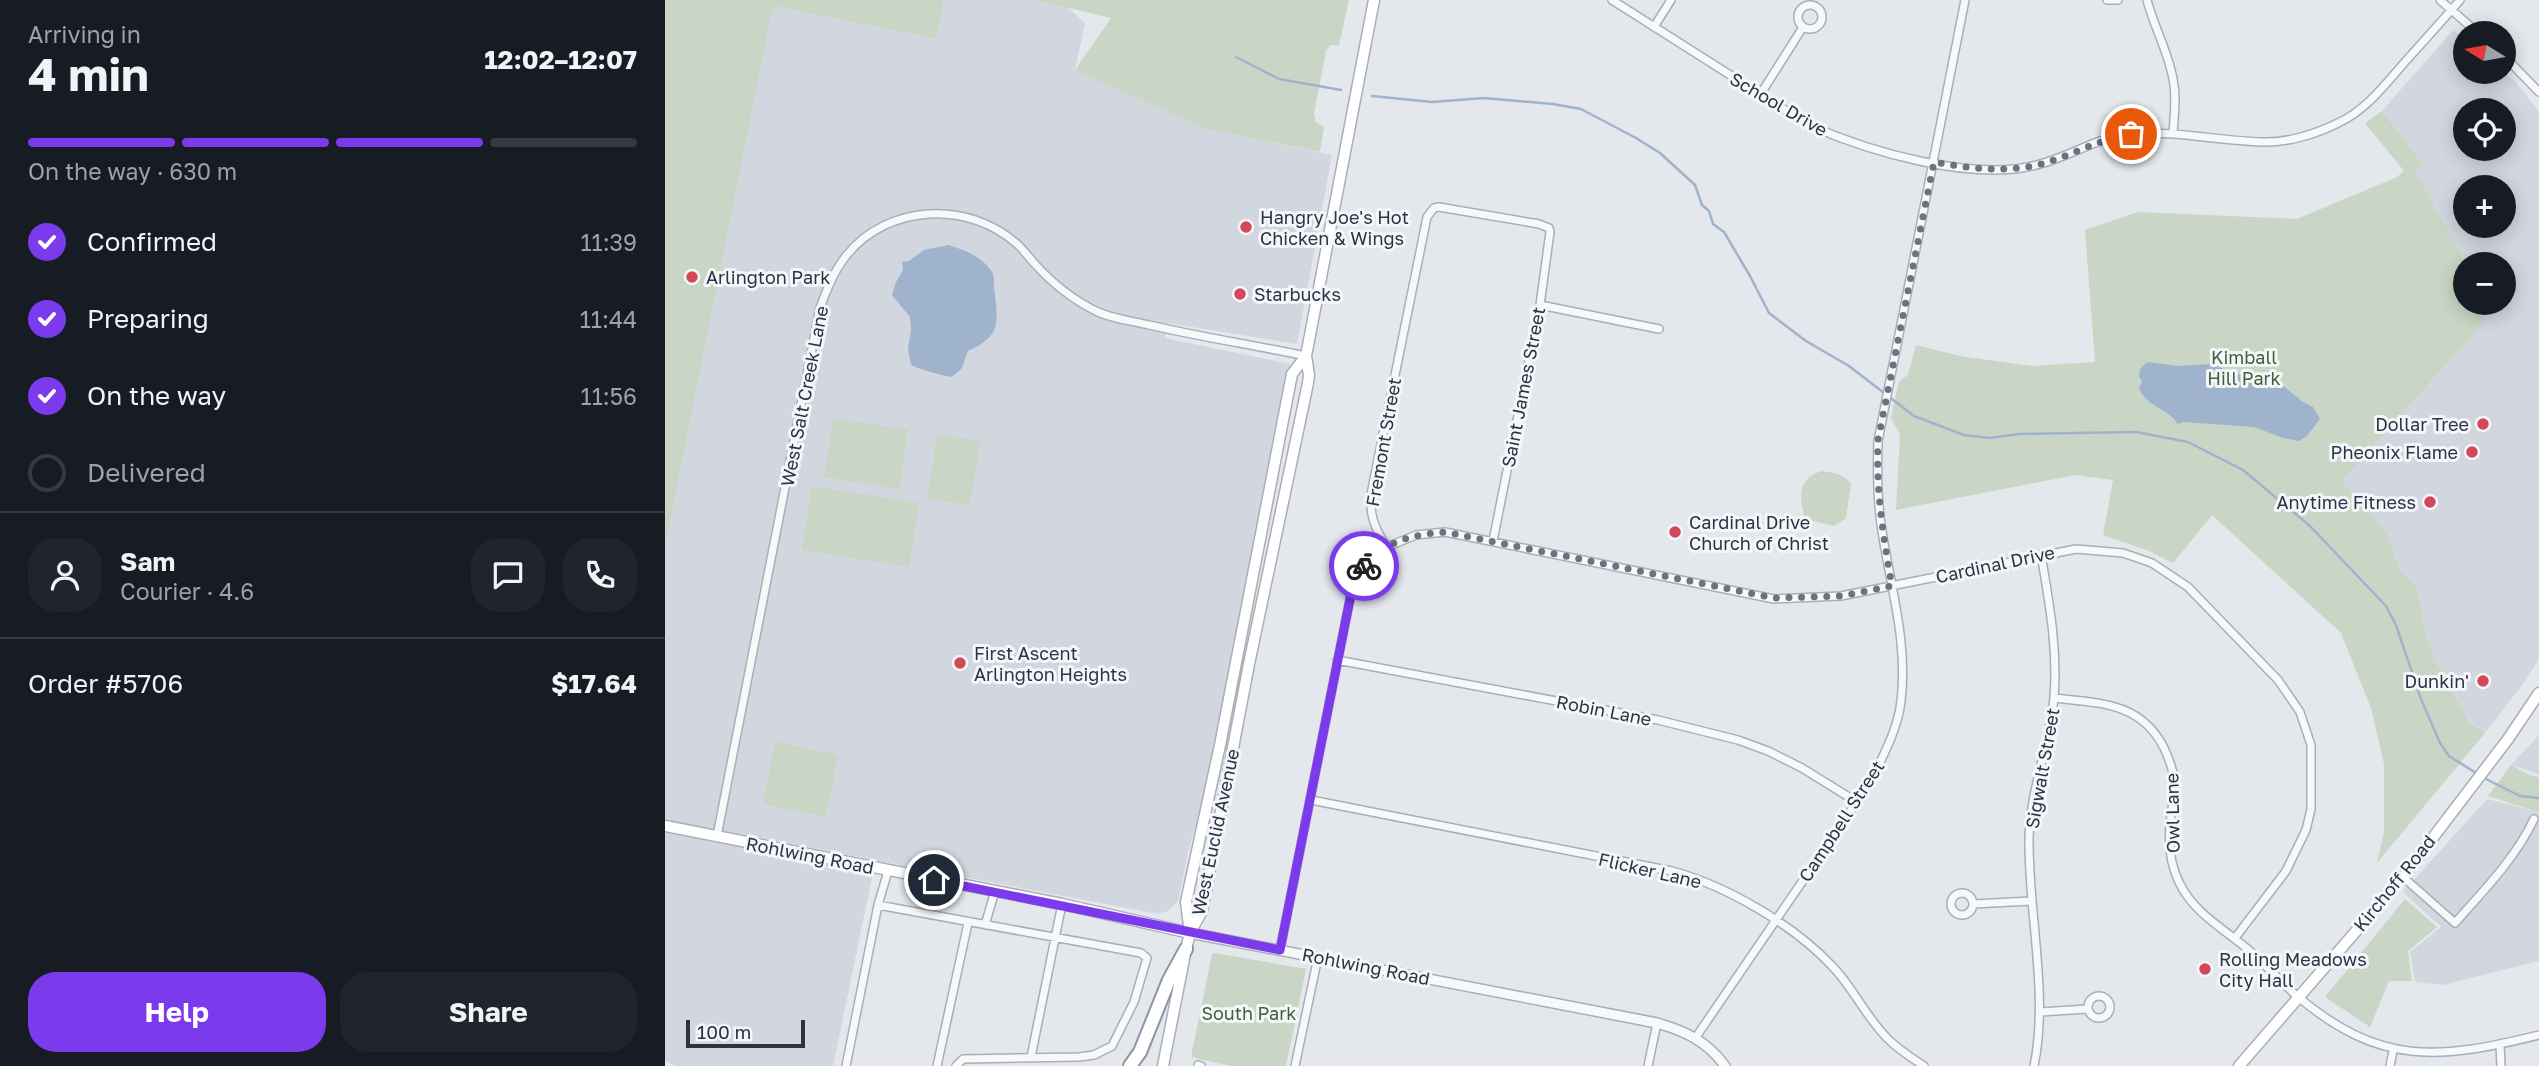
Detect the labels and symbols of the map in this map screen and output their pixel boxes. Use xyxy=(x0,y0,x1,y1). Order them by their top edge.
north arrow xyxy=(2453,21,2517,84)
street label: School Drive xyxy=(1726,67,1832,141)
pin xyxy=(2101,104,2161,164)
place label: Hangry Joe's Hot Chicken & Wings xyxy=(1260,206,1409,249)
marker: Hangry Joe's Hot Chicken & Wings xyxy=(1238,219,1254,235)
place label: Arlington Park xyxy=(706,266,830,288)
marker: Arlington Park xyxy=(684,269,700,285)
place label: Starbucks xyxy=(1254,283,1341,305)
marker: Starbucks xyxy=(1232,286,1248,302)
street label: West Salt Creek Lane xyxy=(776,304,832,488)
street label: Saint James Street xyxy=(1497,305,1549,469)
park label: Kimball Hill Park xyxy=(2207,346,2281,389)
street label: Fremont Street xyxy=(1361,376,1405,508)
place label: Dollar Tree xyxy=(2375,413,2469,435)
marker: Dollar Tree xyxy=(2475,416,2491,432)
place label: Pheonix Flame xyxy=(2331,441,2458,463)
marker: Pheonix Flame xyxy=(2464,444,2480,460)
place label: Anytime Fitness xyxy=(2276,491,2416,513)
marker: Anytime Fitness xyxy=(2422,494,2438,510)
place label: Cardinal Drive Church of Christ xyxy=(1689,511,1829,554)
marker: Cardinal Drive Church of Christ xyxy=(1667,524,1683,540)
courier xyxy=(1329,531,1399,601)
street label: Cardinal Drive xyxy=(1933,541,2057,587)
place label: First Ascent Arlington Heights xyxy=(974,642,1127,685)
marker: First Ascent Arlington Heights xyxy=(952,655,968,671)
place label: Dunkin' xyxy=(2405,670,2469,692)
marker: Dunkin' xyxy=(2475,673,2491,689)
street label: Robin Lane xyxy=(1555,690,1653,730)
street label: Sigwalt Street xyxy=(2021,706,2063,830)
street label: West Euclid Avenue xyxy=(1187,747,1243,917)
street label: Campbell Street xyxy=(1794,756,1888,886)
street label: Owl Lane xyxy=(2160,773,2184,853)
street label: Kirchoff Road xyxy=(2348,830,2440,936)
street label: Rohlwing Road xyxy=(744,832,876,878)
street label: Flicker Lane xyxy=(1596,847,1704,893)
pin xyxy=(904,850,964,910)
street label: Rohlwing Road xyxy=(1300,943,1432,989)
place label: Rolling Meadows City Hall xyxy=(2219,948,2367,991)
marker: Rolling Meadows City Hall xyxy=(2197,961,2213,977)
park label: South Park xyxy=(1202,1002,1296,1024)
scale bar xyxy=(686,1017,805,1049)

